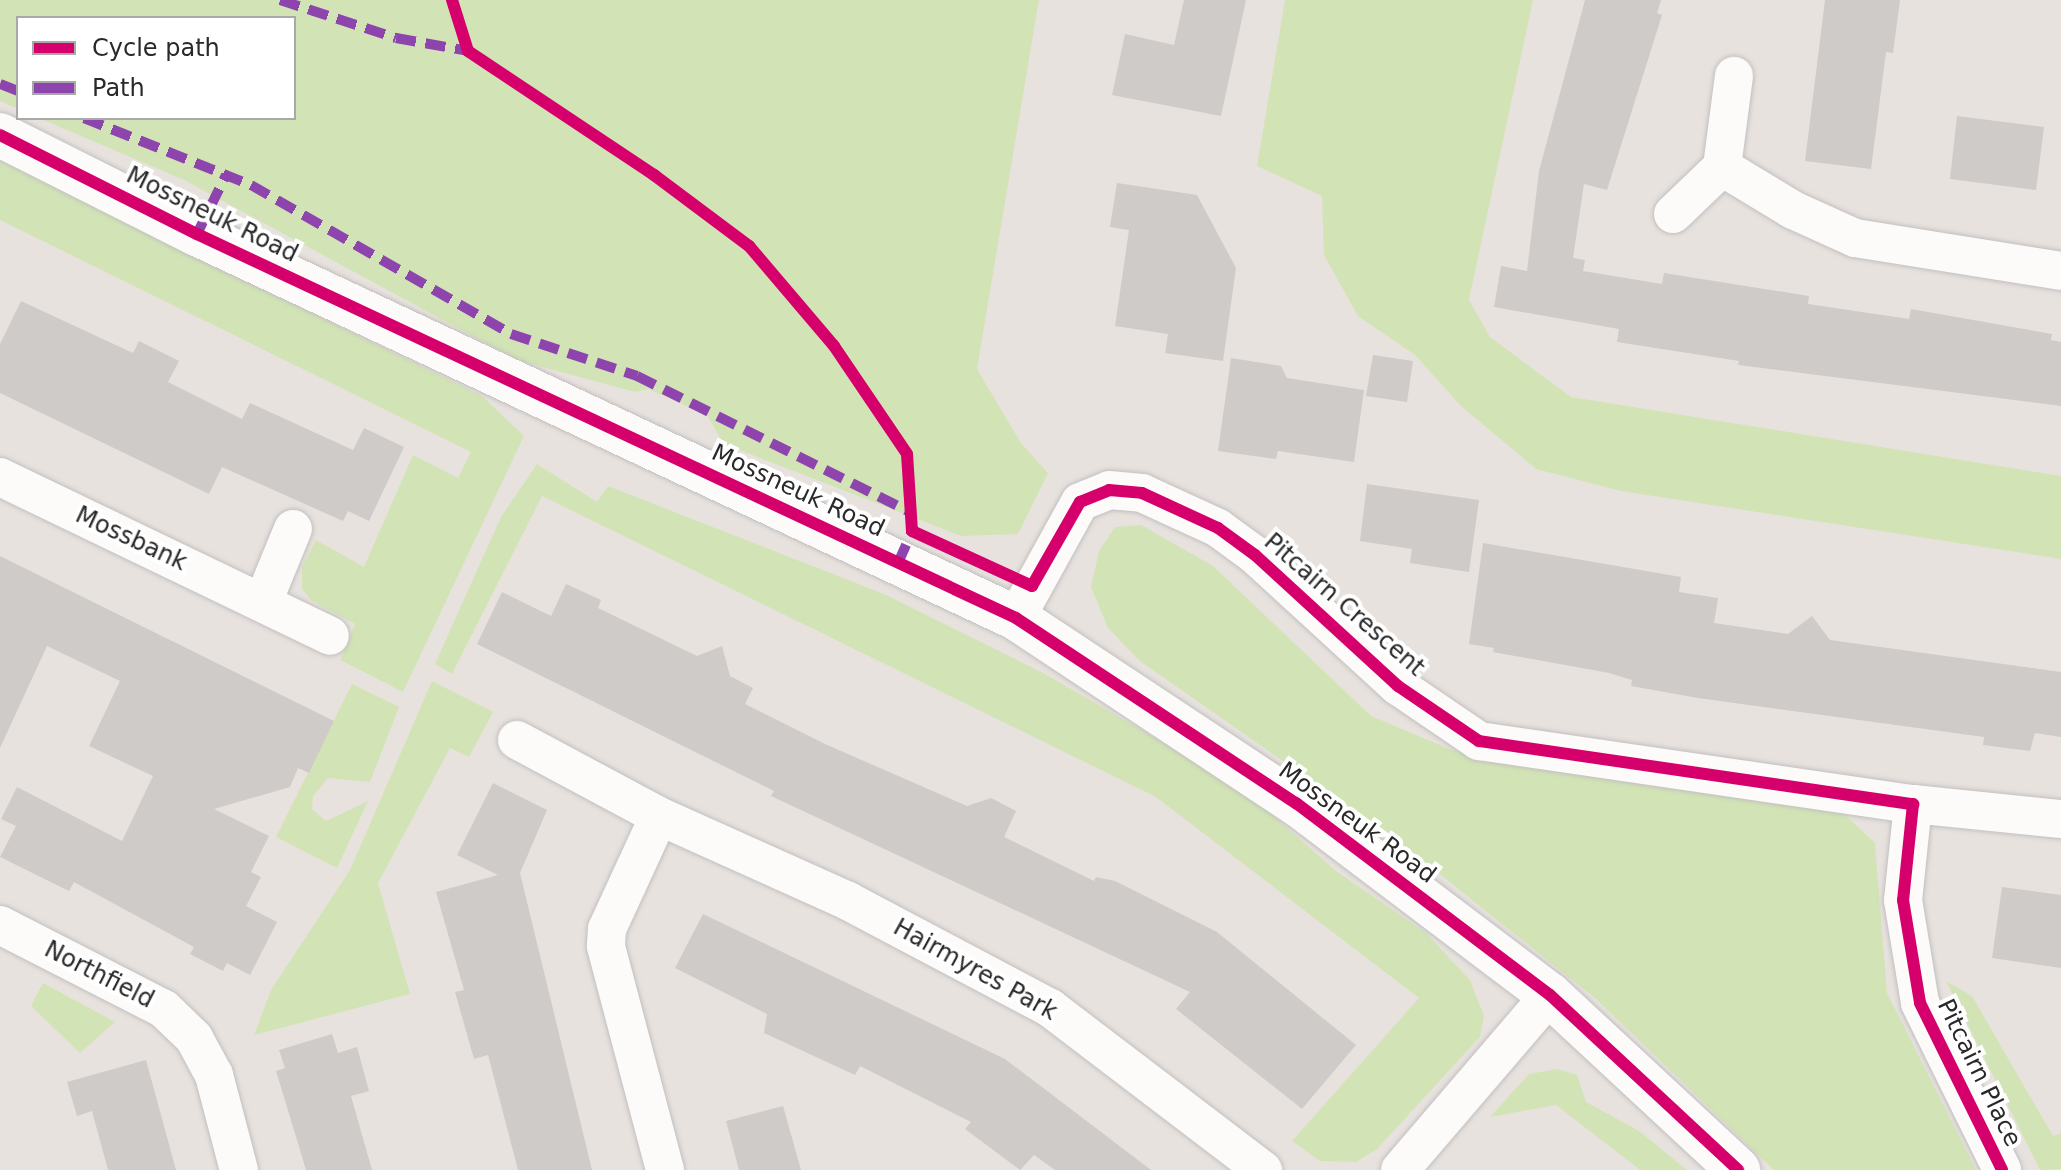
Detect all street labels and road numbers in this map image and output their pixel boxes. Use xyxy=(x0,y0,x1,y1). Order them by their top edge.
street label: Mossneuk Road xyxy=(121,161,303,269)
street label: Mossneuk Road xyxy=(707,438,889,544)
street label: Mossbank xyxy=(71,501,191,577)
street label: Pitcairn Crescent xyxy=(1258,528,1430,682)
street label: Mossneuk Road xyxy=(1273,756,1441,890)
street label: Hairmyres Park xyxy=(888,913,1062,1027)
street label: Northfield xyxy=(39,935,159,1015)
street label: Pitcairn Place xyxy=(1931,994,2027,1152)

